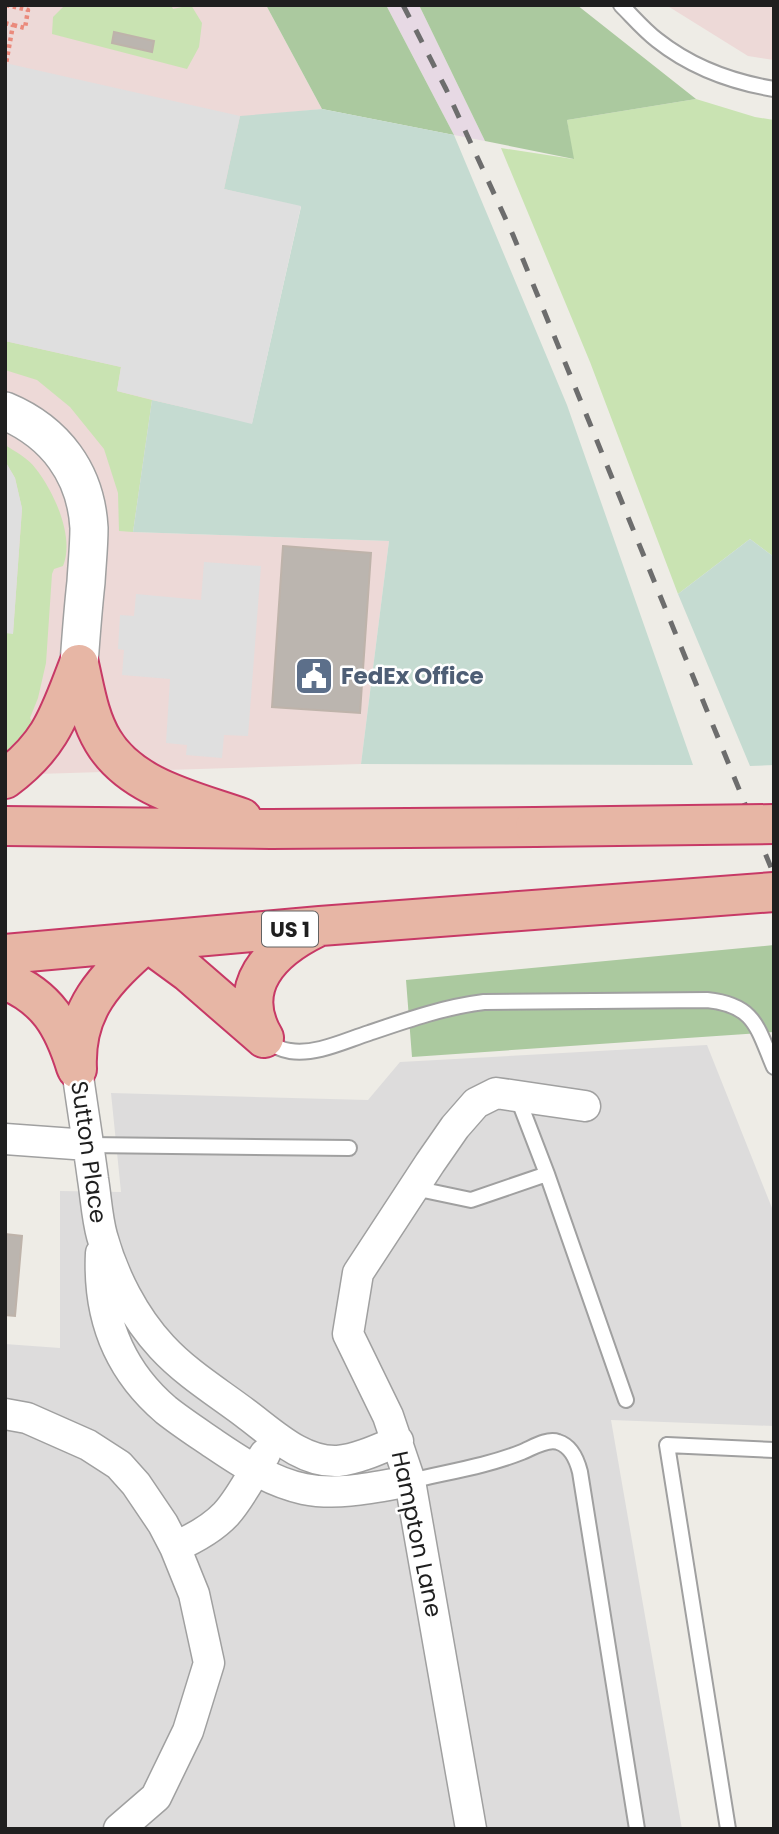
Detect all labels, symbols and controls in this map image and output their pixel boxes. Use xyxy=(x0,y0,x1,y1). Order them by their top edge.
public building icon: FedEx Office xyxy=(293,655,335,697)
place label: FedEx Office xyxy=(341,660,484,692)
road number: US 1 xyxy=(262,912,318,946)
street label: Sutton Place xyxy=(63,1079,115,1225)
street label: Hampton Lane xyxy=(384,1448,450,1620)

